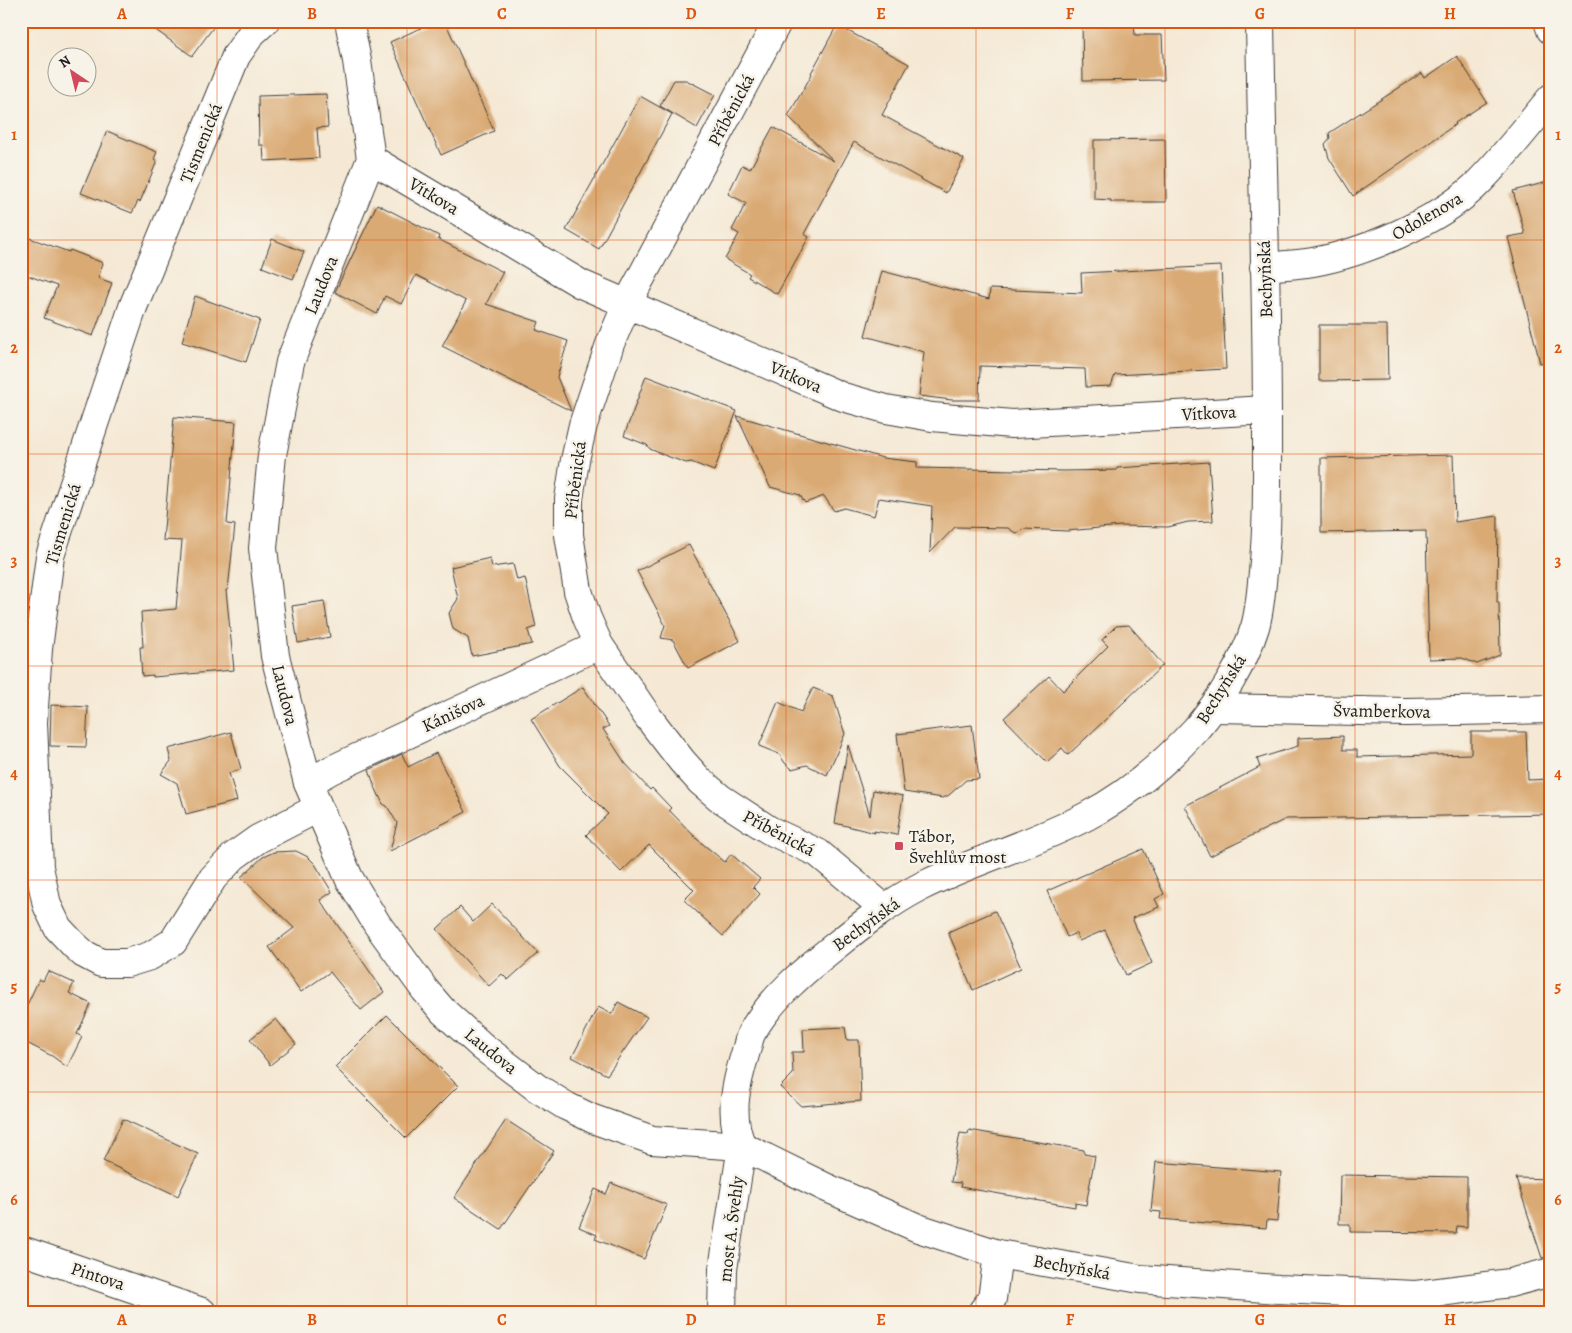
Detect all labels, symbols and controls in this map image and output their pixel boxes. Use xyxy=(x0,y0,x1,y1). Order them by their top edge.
text: A xyxy=(116,3,128,25)
text: B xyxy=(307,3,317,25)
text: C xyxy=(497,3,507,25)
text: D xyxy=(685,3,697,25)
text: E xyxy=(876,3,886,25)
text: F xyxy=(1066,3,1075,25)
text: G xyxy=(1255,3,1265,25)
text: H xyxy=(1444,3,1456,25)
north arrow xyxy=(48,48,98,98)
text: N xyxy=(55,51,74,72)
street label: Příběnická xyxy=(702,69,760,150)
street label: Tismenická xyxy=(174,99,228,187)
text: 1 xyxy=(11,124,17,146)
text: 1 xyxy=(1555,124,1561,146)
street label: Vítkova xyxy=(404,171,464,221)
street label: Odolenova xyxy=(1387,186,1467,246)
street label: Bechyňská xyxy=(1252,239,1278,318)
street label: Laudova xyxy=(298,251,344,318)
text: 2 xyxy=(10,337,18,359)
text: 2 xyxy=(1554,337,1562,359)
street label: Vítkova xyxy=(765,355,826,399)
street label: Vítkova xyxy=(1180,400,1238,426)
street label: Příběnická xyxy=(558,439,592,520)
street label: Tismenická xyxy=(39,480,87,568)
text: 3 xyxy=(11,550,18,572)
text: 3 xyxy=(1555,550,1562,572)
street label: Bechyňská xyxy=(1190,649,1252,728)
street label: Laudova xyxy=(266,662,304,728)
street label: Kánišova xyxy=(418,688,489,738)
street label: Švamberkova xyxy=(1333,698,1432,724)
text: 4 xyxy=(10,763,18,785)
text: 4 xyxy=(1554,763,1562,785)
street label: Příběnická xyxy=(739,804,820,862)
place label: Tábor, Švehlův most xyxy=(909,824,1006,869)
marker: Tábor, Švehlův most xyxy=(893,840,905,852)
street label: Bechyňská xyxy=(827,891,905,957)
text: 5 xyxy=(11,976,18,998)
text: 5 xyxy=(1555,976,1562,998)
street label: Laudova xyxy=(459,1022,523,1080)
street label: most A. Švehly xyxy=(713,1174,750,1284)
text: 6 xyxy=(10,1189,18,1211)
text: 6 xyxy=(1554,1189,1562,1211)
street label: Bechyňská xyxy=(1032,1248,1113,1286)
street label: Pintova xyxy=(68,1256,129,1296)
text: A xyxy=(116,1309,128,1331)
text: B xyxy=(307,1309,317,1331)
text: C xyxy=(497,1309,507,1331)
text: D xyxy=(685,1309,697,1331)
text: E xyxy=(876,1309,886,1331)
text: F xyxy=(1066,1309,1075,1331)
text: G xyxy=(1255,1309,1265,1331)
text: H xyxy=(1444,1309,1456,1331)

